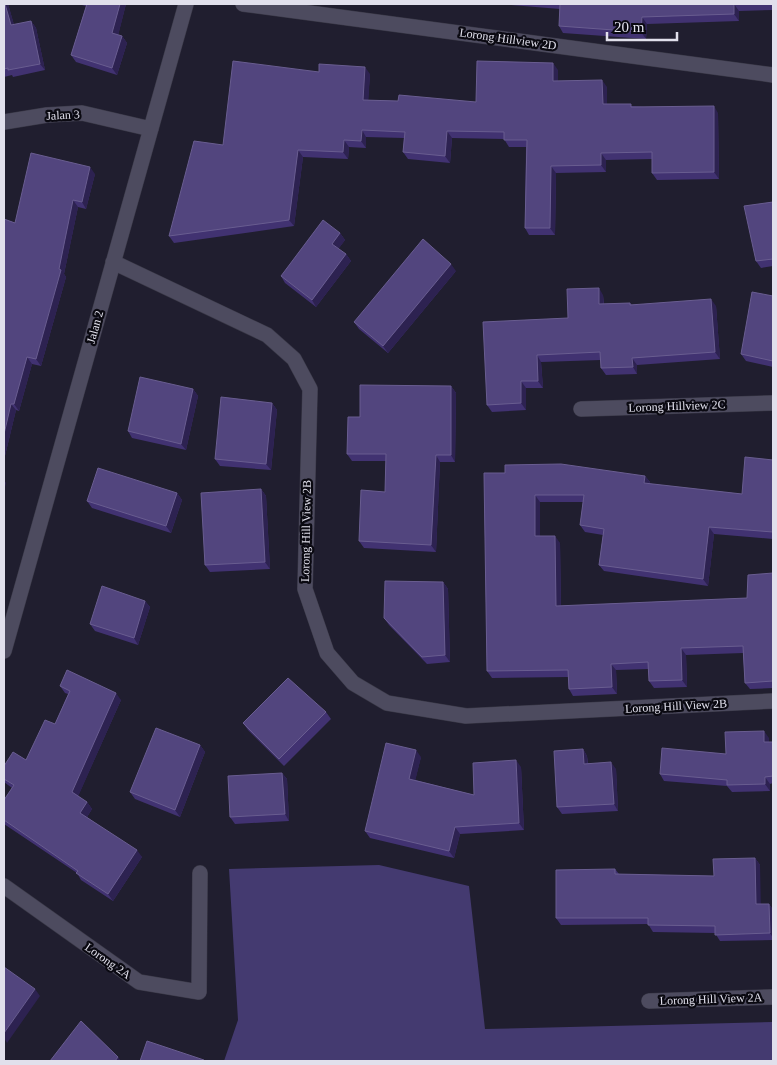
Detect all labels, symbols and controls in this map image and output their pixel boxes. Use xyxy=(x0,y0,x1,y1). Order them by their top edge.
scale bar xyxy=(607,10,677,42)
text: 20 m xyxy=(614,19,645,35)
street label: Lorong Hillview 2D xyxy=(459,25,558,53)
street label: Jalan 3 xyxy=(46,107,80,123)
street label: Jalan 2 xyxy=(84,309,106,345)
street label: Lorong Hillview 2C xyxy=(628,397,726,415)
street label: Lorong Hill View 2B xyxy=(298,480,314,582)
street label: Lorong Hill View 2B xyxy=(625,696,727,716)
street label: Lorong 2A xyxy=(82,940,134,982)
street label: Lorong Hill View 2A xyxy=(659,990,763,1008)

